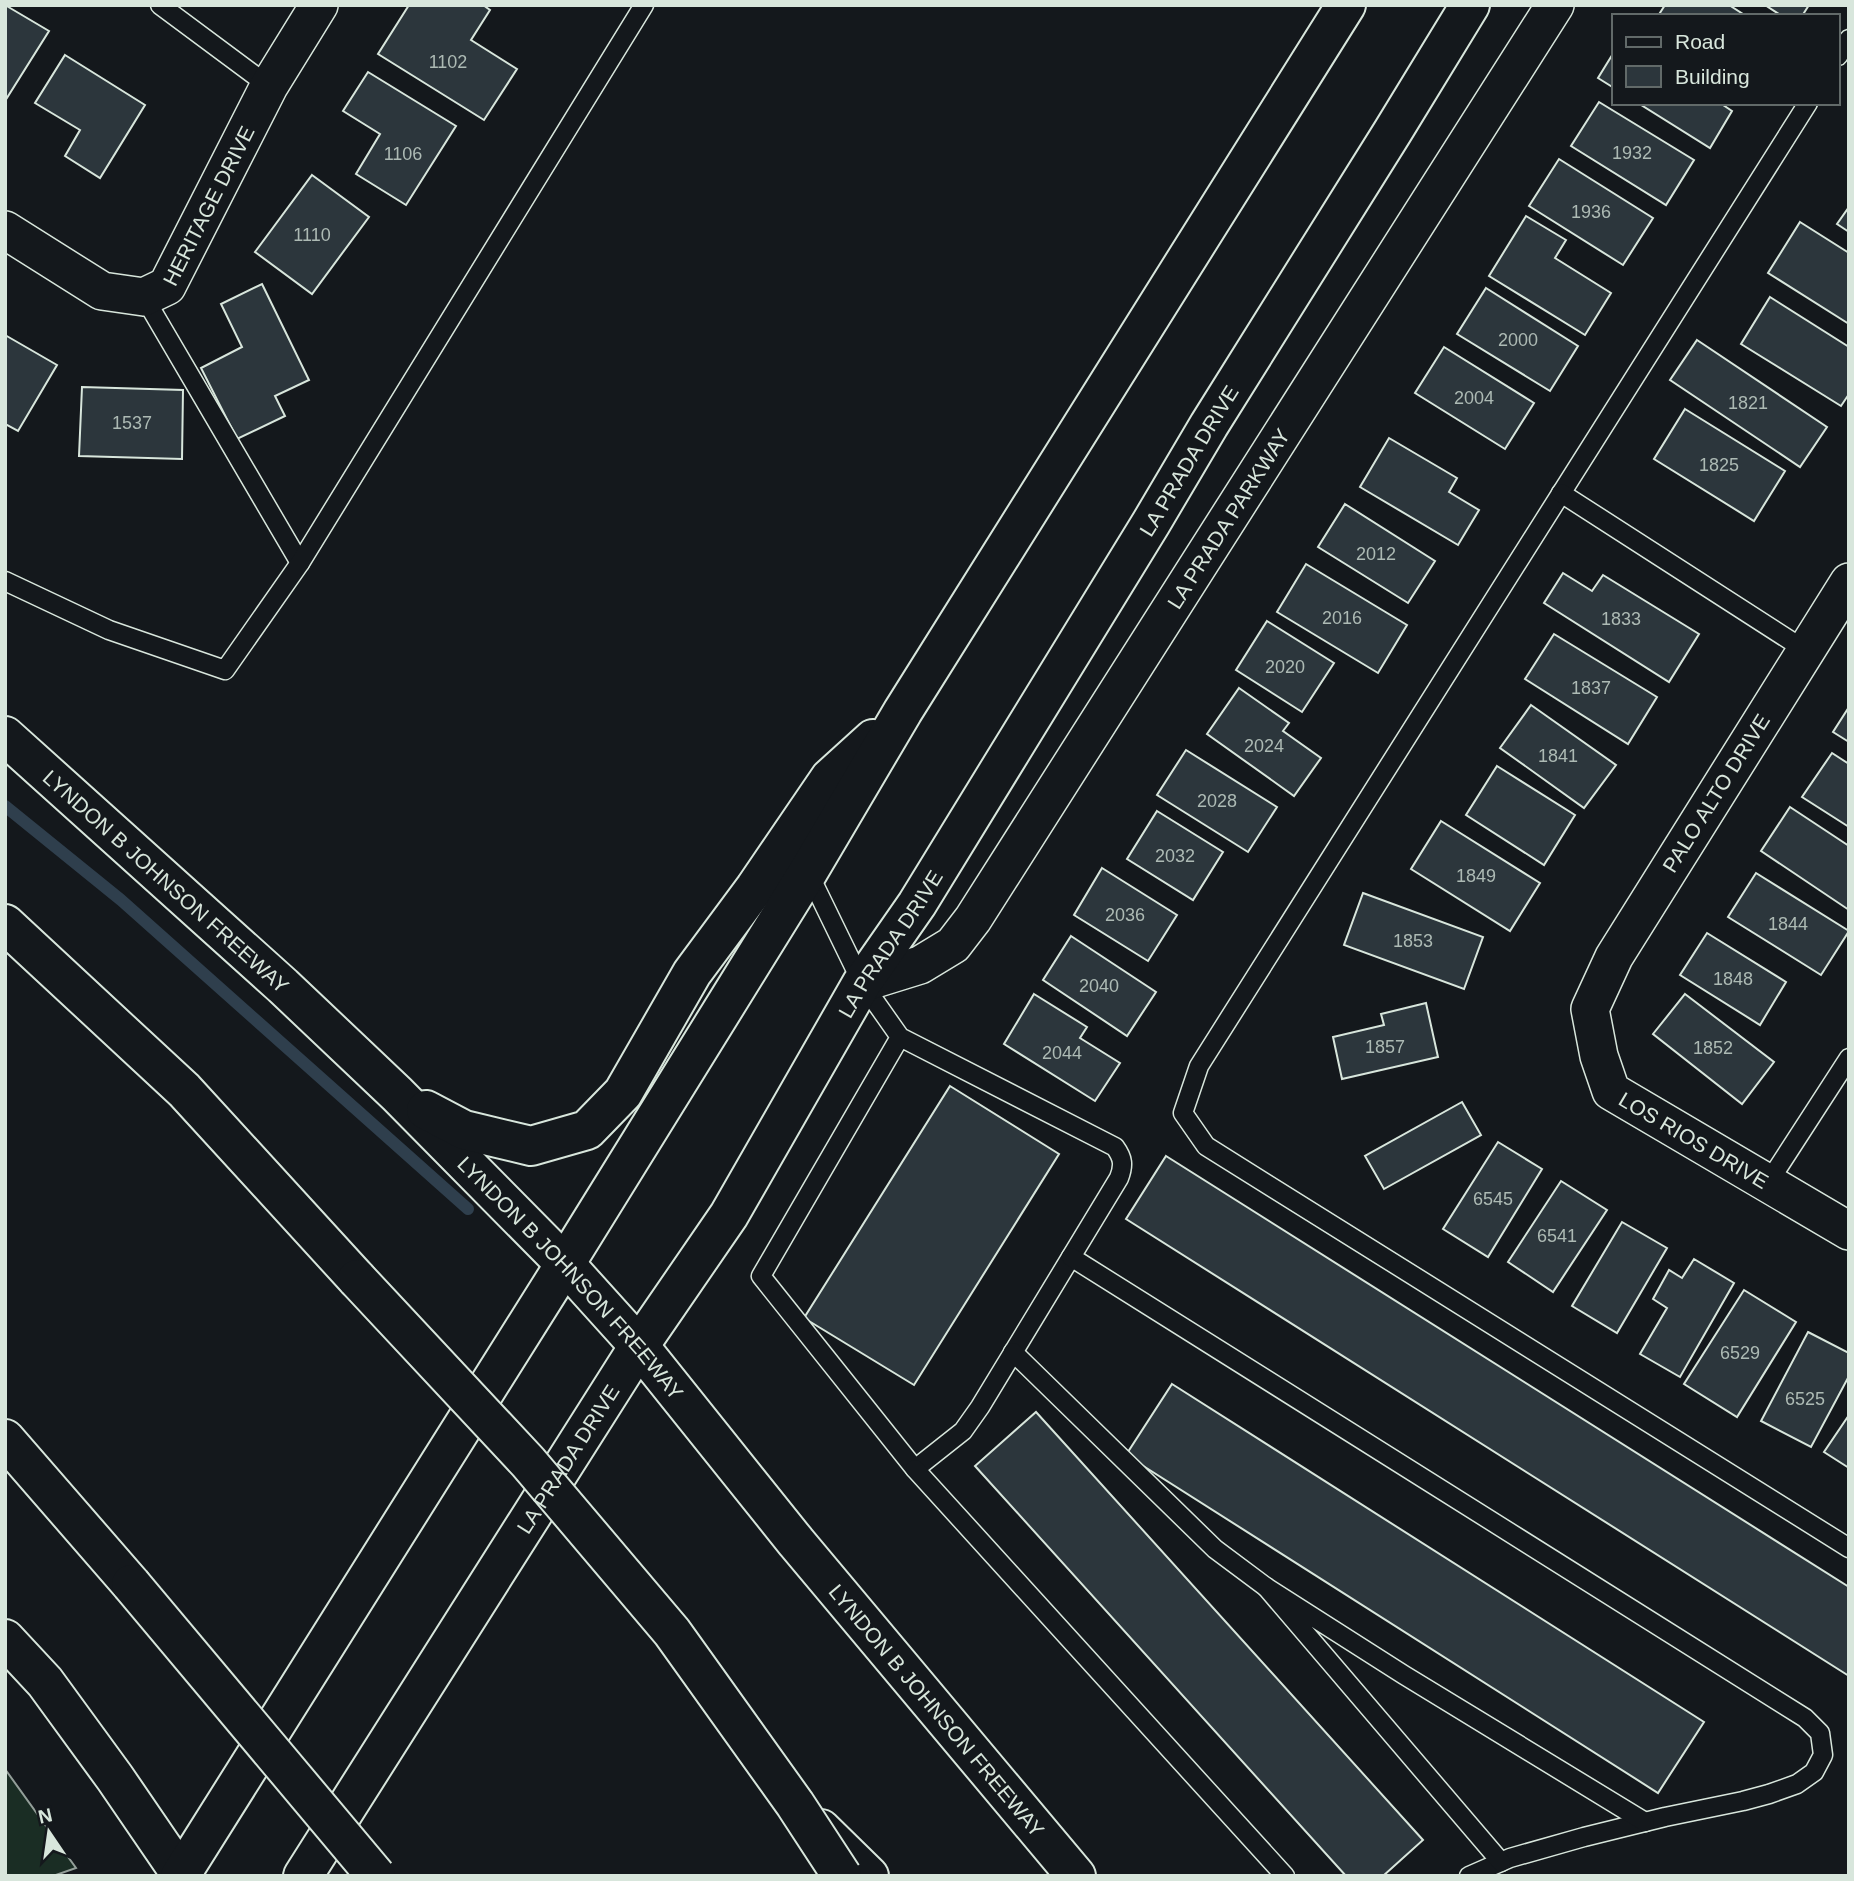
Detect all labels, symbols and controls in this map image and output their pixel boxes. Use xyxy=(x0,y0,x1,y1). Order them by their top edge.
legend xyxy=(1612,14,1840,105)
text: Road xyxy=(1675,30,1725,53)
house number: 1102 xyxy=(429,52,467,72)
text: Building xyxy=(1675,65,1750,88)
street label: HERITAGE DRIVE xyxy=(158,122,258,289)
house number: 1932 xyxy=(1612,143,1652,163)
house number: 1106 xyxy=(384,144,422,164)
house number: 1936 xyxy=(1571,202,1611,222)
house number: 1110 xyxy=(293,225,331,245)
house number: 2000 xyxy=(1498,330,1538,350)
street label: LA PRADA DRIVE xyxy=(1134,381,1242,540)
house number: 2004 xyxy=(1454,388,1494,408)
house number: 1821 xyxy=(1728,393,1768,413)
house number: 1537 xyxy=(112,413,152,433)
street label: LA PRADA PARKWAY xyxy=(1162,424,1294,613)
house number: 1825 xyxy=(1699,455,1739,475)
house number: 2012 xyxy=(1356,544,1396,564)
house number: 2016 xyxy=(1322,608,1362,628)
house number: 1833 xyxy=(1601,609,1641,629)
house number: 2020 xyxy=(1265,657,1305,677)
house number: 1837 xyxy=(1571,678,1611,698)
street label: PALO ALTO DRIVE xyxy=(1658,710,1774,876)
house number: 2024 xyxy=(1244,736,1284,756)
house number: 1841 xyxy=(1538,746,1578,766)
street label: LYNDON B JOHNSON FREEWAY xyxy=(39,765,294,997)
house number: 2028 xyxy=(1197,791,1237,811)
house number: 2032 xyxy=(1155,846,1195,866)
street label: LA PRADA DRIVE xyxy=(833,866,947,1021)
house number: 1849 xyxy=(1456,866,1496,886)
house number: 2036 xyxy=(1105,905,1145,925)
house number: 1844 xyxy=(1768,914,1808,934)
house number: 1853 xyxy=(1393,931,1433,951)
house number: 1848 xyxy=(1713,969,1753,989)
house number: 2040 xyxy=(1079,976,1119,996)
house number: 1857 xyxy=(1365,1037,1405,1057)
house number: 1852 xyxy=(1693,1038,1733,1058)
house number: 2044 xyxy=(1042,1043,1082,1063)
street label: LOS RIOS DRIVE xyxy=(1615,1087,1773,1193)
street label: LYNDON B JOHNSON FREEWAY xyxy=(454,1151,688,1404)
house number: 6545 xyxy=(1473,1189,1513,1209)
house number: 6541 xyxy=(1537,1226,1577,1246)
house number: 6529 xyxy=(1720,1343,1760,1363)
street label: LA PRADA DRIVE xyxy=(512,1380,623,1537)
house number: 6525 xyxy=(1785,1389,1825,1409)
street label: LYNDON B JOHNSON FREEWAY xyxy=(825,1580,1049,1841)
north arrow xyxy=(14,1797,84,1867)
text: N xyxy=(36,1804,54,1828)

